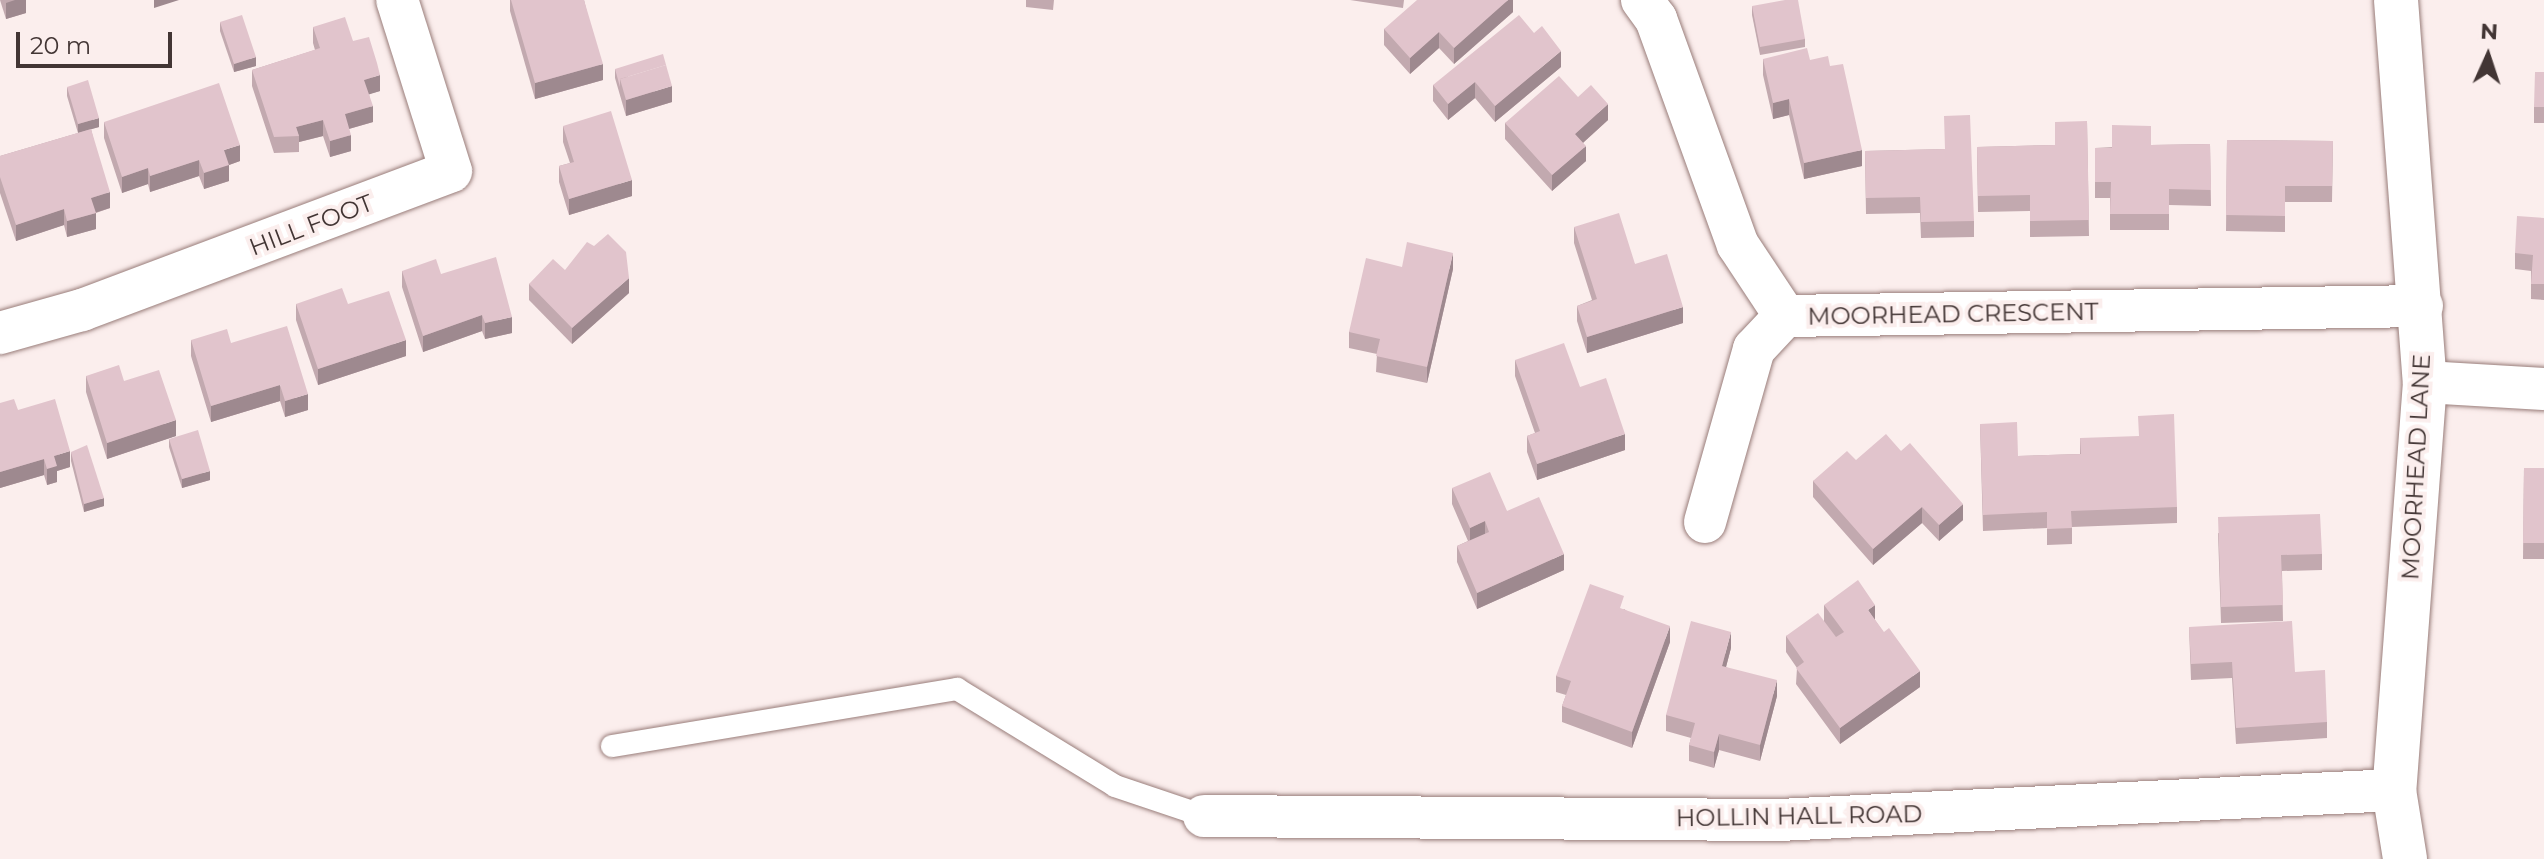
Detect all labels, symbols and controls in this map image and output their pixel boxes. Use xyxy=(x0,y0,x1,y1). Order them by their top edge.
scale bar xyxy=(20,16,176,66)
north arrow xyxy=(2448,16,2528,96)
text: N xyxy=(2480,18,2499,45)
text: 20 m xyxy=(30,31,91,60)
street label: HILL FOOT xyxy=(245,188,377,262)
street label: MOORHEAD CRESCENT xyxy=(1807,297,2099,331)
street label: MOORHEAD LANE xyxy=(2396,353,2436,581)
street label: HOLLIN HALL ROAD xyxy=(1676,799,1922,833)

